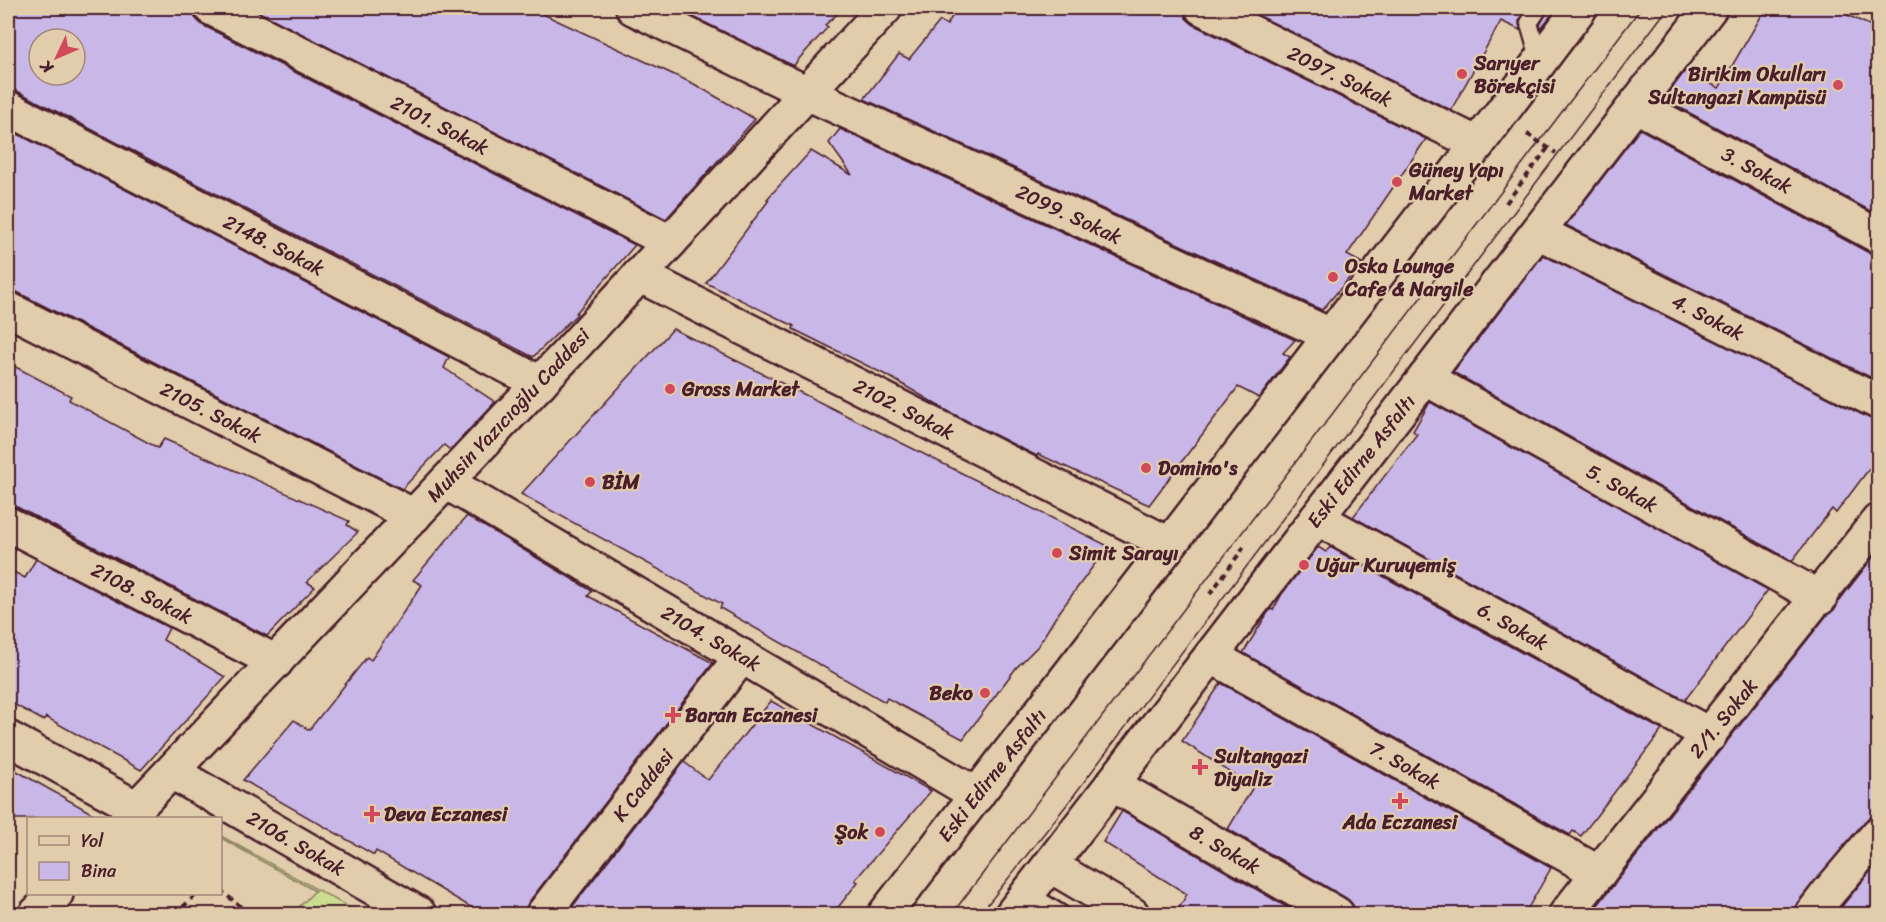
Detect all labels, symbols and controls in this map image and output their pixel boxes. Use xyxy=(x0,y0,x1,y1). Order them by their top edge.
north arrow xyxy=(27,27,87,87)
street label: 2097. Sokak xyxy=(1281,36,1399,117)
place label: Sarıyer Börekçisi xyxy=(1473,46,1557,104)
text: K xyxy=(32,53,61,81)
place label: Birikim Okulları Sultangazi Kampüsü xyxy=(1647,57,1827,115)
marker: Sarıyer Börekçisi xyxy=(1455,67,1469,81)
marker: Birikim Okulları Sultangazi Kampüsü xyxy=(1831,78,1845,92)
street label: 2101. Sokak xyxy=(384,86,496,165)
street label: 3. Sokak xyxy=(1715,137,1799,204)
place label: Güney Yapı Market xyxy=(1408,153,1504,211)
street label: 2099. Sokak xyxy=(1010,175,1128,255)
marker: Güney Yapı Market xyxy=(1390,175,1404,189)
street label: 2148. Sokak xyxy=(217,205,331,286)
place label: Oska Lounge Cafe & Nargile xyxy=(1344,249,1474,307)
marker: Oska Lounge Cafe & Nargile xyxy=(1326,270,1340,284)
street label: 4. Sokak xyxy=(1665,284,1751,351)
street label: Muhsin Yazıcıoğlu Caddesi xyxy=(418,319,600,511)
street label: 2102. Sokak xyxy=(847,369,961,450)
street label: 2105. Sokak xyxy=(154,372,268,453)
place label: Gross Market xyxy=(681,372,801,407)
marker: Gross Market xyxy=(663,382,677,396)
street label: Eski Edirne Asfaltı xyxy=(1298,387,1425,536)
place label: Domino's xyxy=(1158,451,1238,486)
street label: 5. Sokak xyxy=(1579,454,1664,523)
marker: Domino's xyxy=(1139,461,1153,475)
place label: BİM xyxy=(602,465,641,500)
marker: BİM xyxy=(583,475,597,489)
place label: Simit Sarayı xyxy=(1068,536,1179,571)
marker: Simit Sarayı xyxy=(1050,546,1064,560)
place label: Uğur Kuruyemiş xyxy=(1316,548,1457,583)
street label: 2108. Sokak xyxy=(85,553,199,634)
marker: Uğur Kuruyemiş xyxy=(1297,558,1311,572)
street label: 6. Sokak xyxy=(1471,593,1555,660)
street label: 2104. Sokak xyxy=(654,596,768,681)
street label: 2/1. Sokak xyxy=(1680,670,1767,766)
place label: Beko xyxy=(929,676,974,711)
marker: Beko xyxy=(978,686,992,700)
place label: Baran Eczanesi xyxy=(685,698,819,733)
street label: Eski Edirne Asfaltı xyxy=(929,701,1056,850)
marker: Baran Eczanesi xyxy=(666,708,680,722)
street label: 7. Sokak xyxy=(1363,732,1447,800)
place label: Sultangazi Diyaliz xyxy=(1213,739,1309,797)
street label: K Caddesi xyxy=(603,741,684,830)
marker: Sultangazi Diyaliz xyxy=(1191,758,1209,776)
marker: Ada Eczanesi xyxy=(1393,794,1407,808)
place label: Deva Eczanesi xyxy=(384,797,509,832)
street label: 2106. Sokak xyxy=(240,801,352,886)
place label: Ada Eczanesi xyxy=(1342,805,1459,840)
marker: Deva Eczanesi xyxy=(365,807,379,821)
place label: Şok xyxy=(834,815,869,850)
street label: 8. Sokak xyxy=(1183,815,1267,884)
legend xyxy=(27,817,222,895)
text: Yol xyxy=(81,825,104,857)
marker: Şok xyxy=(873,825,887,839)
text: Bina xyxy=(81,855,117,887)

